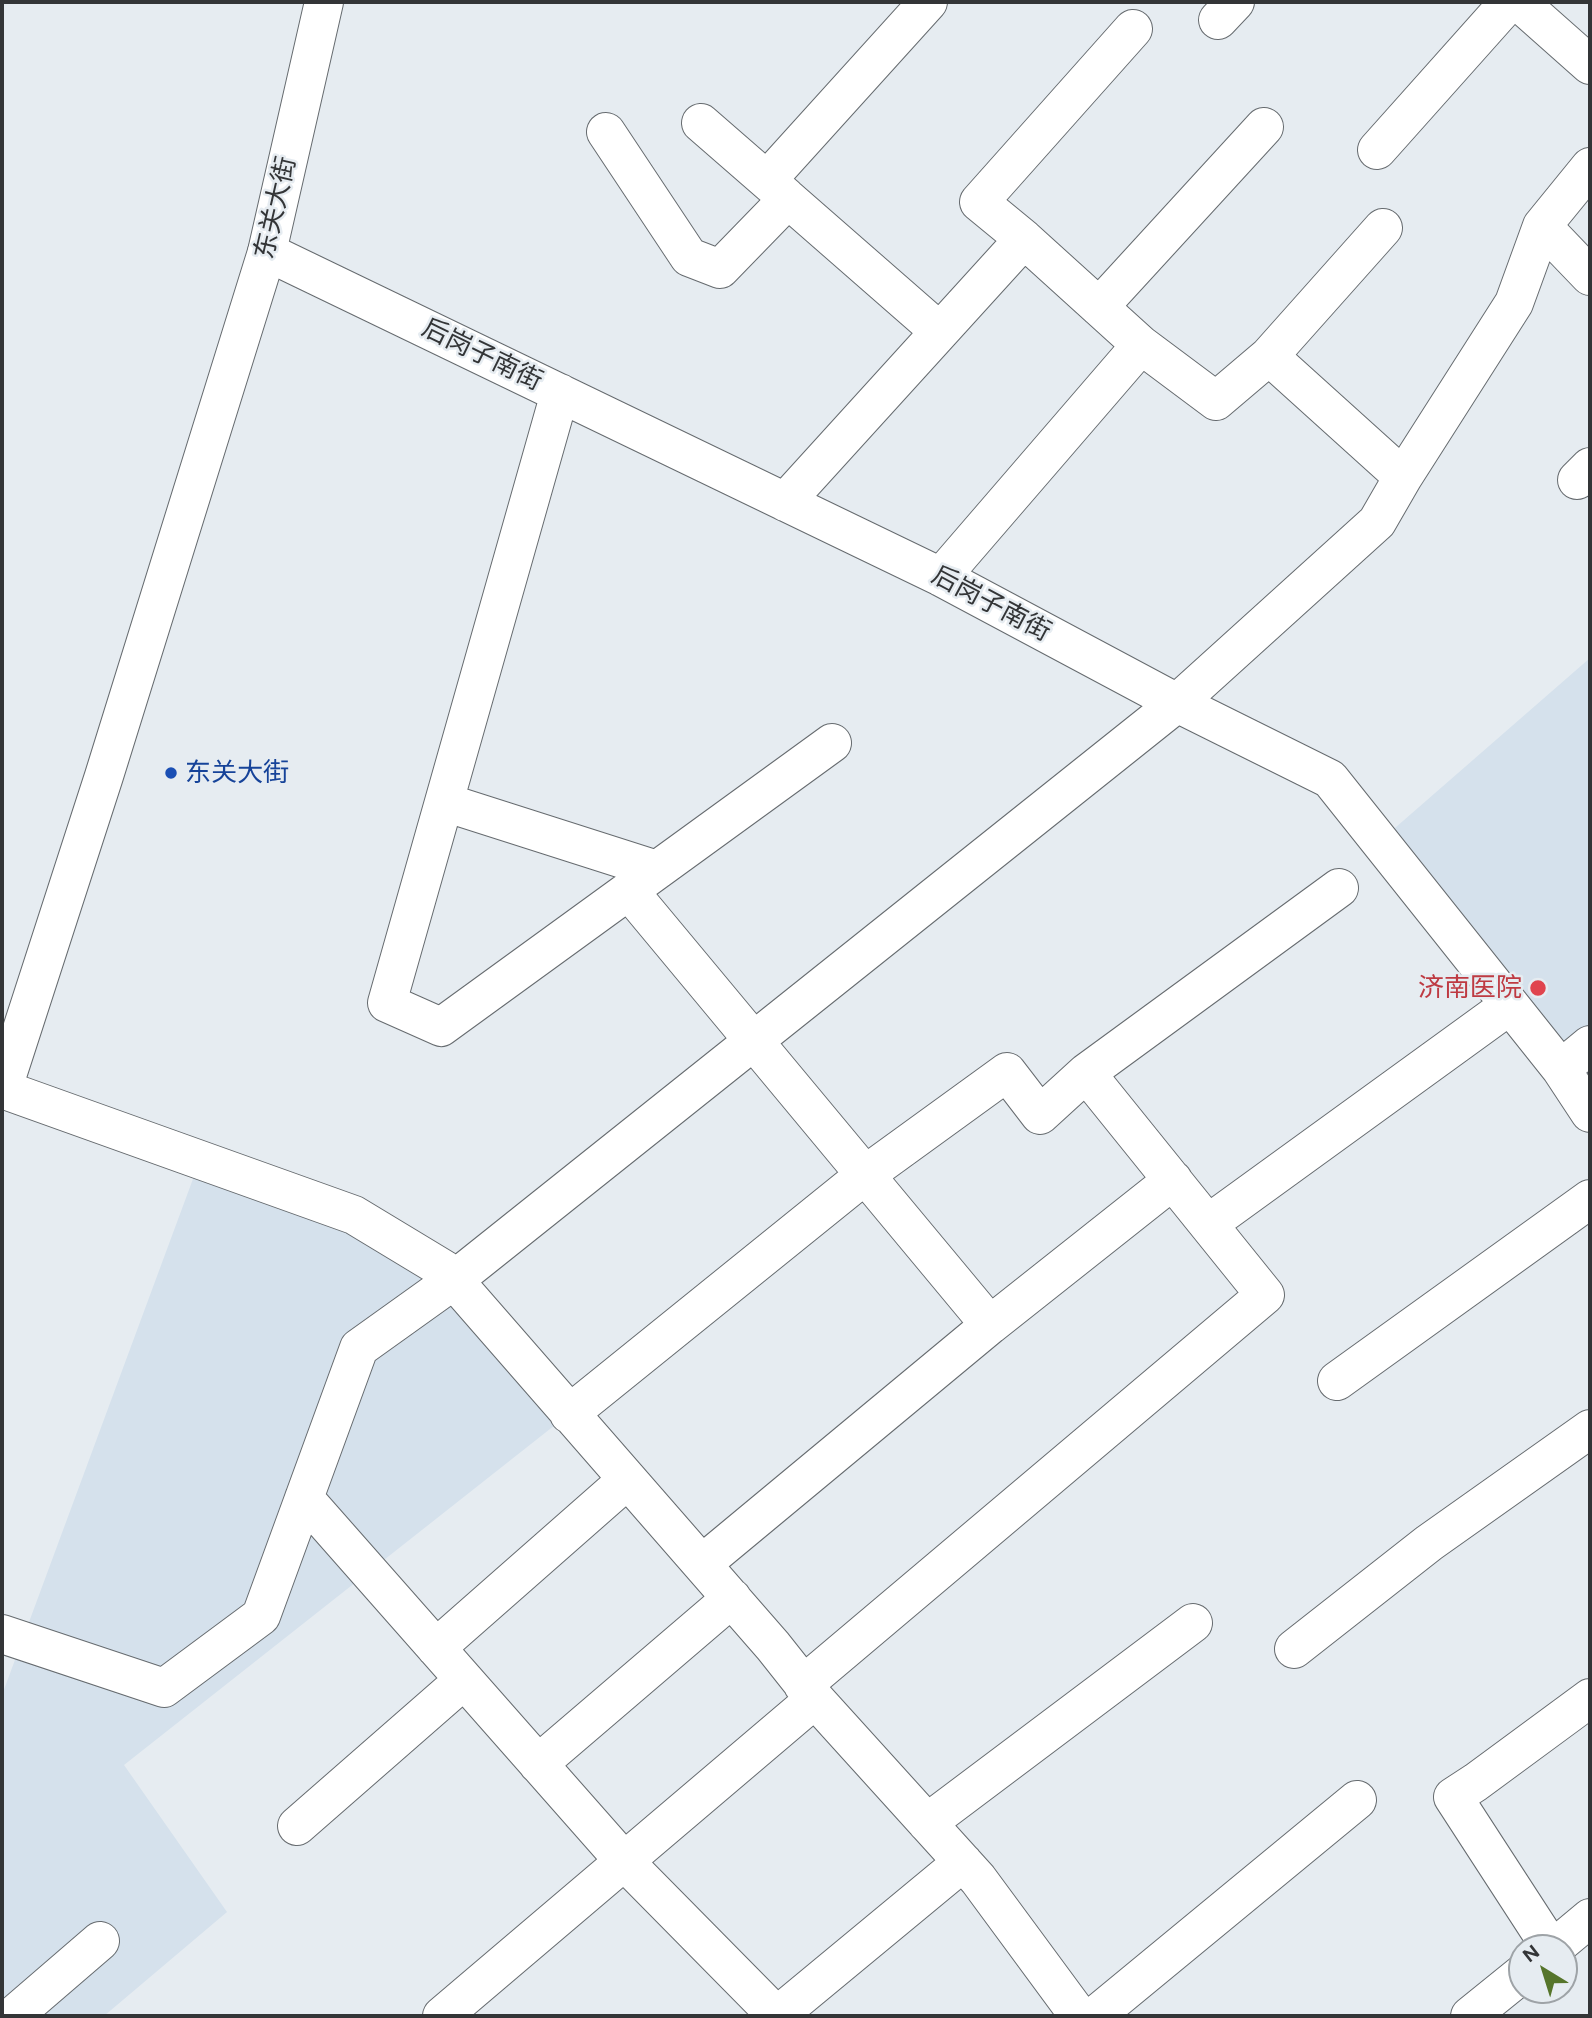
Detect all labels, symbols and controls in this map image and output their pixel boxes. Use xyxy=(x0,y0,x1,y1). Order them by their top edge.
street label: 东关大街 xyxy=(249,154,303,262)
street label: 后岗子南街 xyxy=(417,312,547,398)
street label: 后岗子南街 xyxy=(926,560,1056,648)
place label: 东关大街 xyxy=(185,757,289,789)
marker: 东关大街 xyxy=(163,765,179,781)
place label: 济南医院 xyxy=(1418,972,1522,1004)
marker: 济南医院 xyxy=(1528,978,1548,998)
north arrow xyxy=(1508,1934,1578,2004)
text: N xyxy=(1518,1940,1544,1967)

